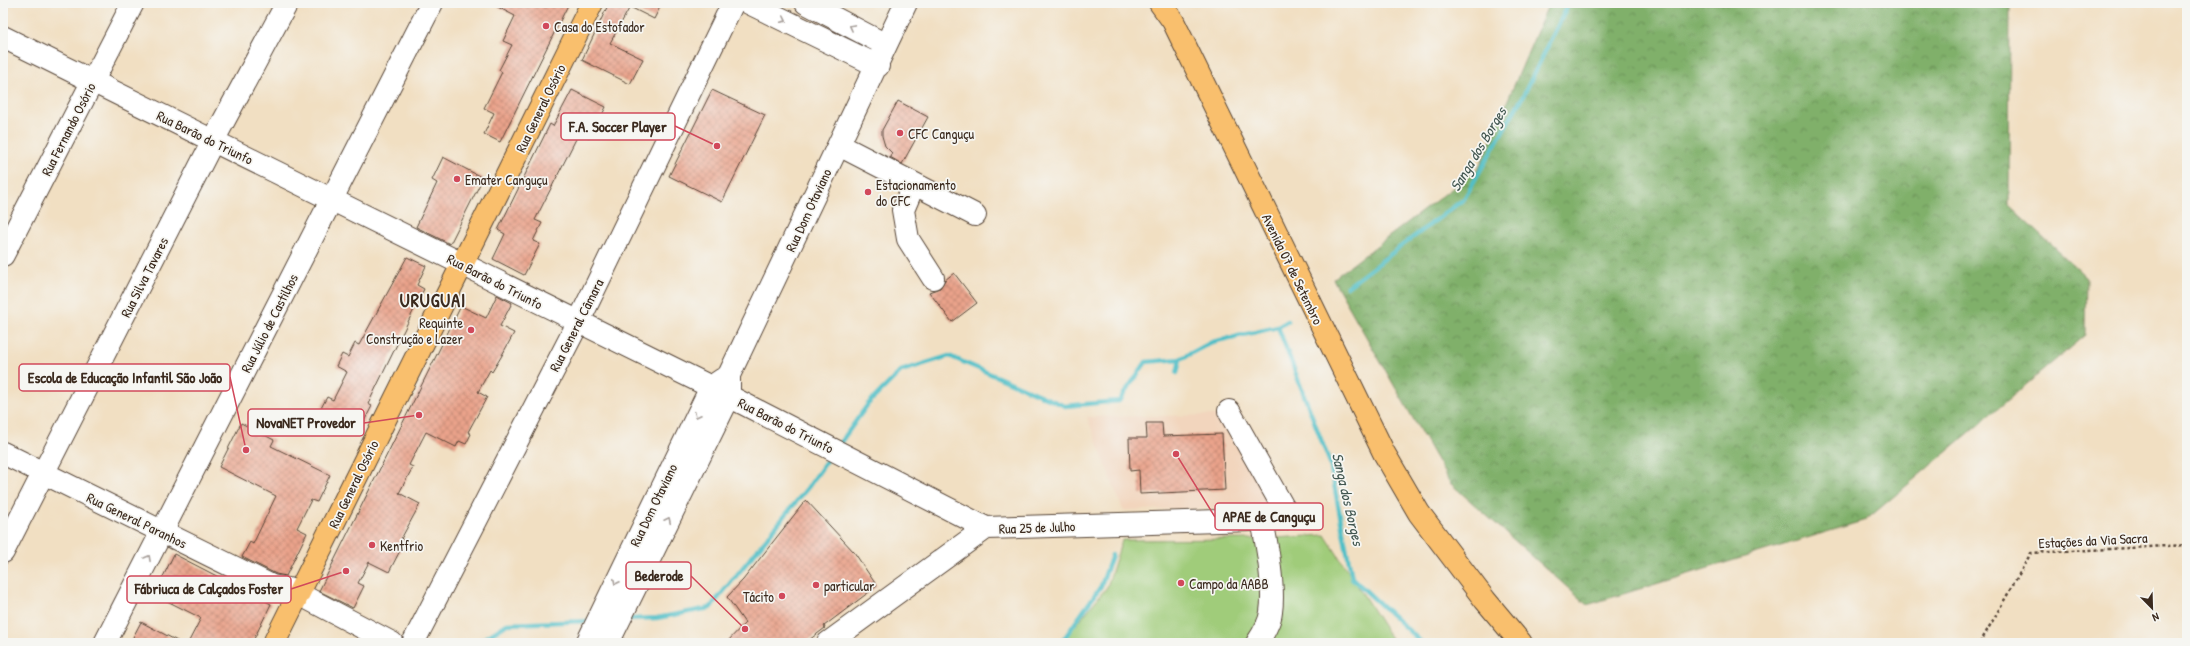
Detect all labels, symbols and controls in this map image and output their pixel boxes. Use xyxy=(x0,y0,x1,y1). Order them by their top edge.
one-way arrow xyxy=(780,15,787,23)
place label: Casa do Estofador xyxy=(554,17,645,36)
marker: Casa do Estofador xyxy=(541,21,551,31)
one-way arrow xyxy=(849,24,856,32)
street label: Rua General Osório xyxy=(510,61,570,155)
street label: Rua Fernando Osório xyxy=(36,79,100,179)
water label: Sanga dos Borges xyxy=(1445,102,1512,195)
street label: Rua Barão do Triunfo xyxy=(154,105,257,169)
callout: F.A. Soccer Player xyxy=(561,113,675,140)
text: F.A. Soccer Player xyxy=(568,116,667,138)
place label: CFC Canguçu xyxy=(908,124,975,144)
marker: CFC Canguçu xyxy=(895,128,905,138)
street label: Rua Dom Otaviano xyxy=(780,165,836,255)
place label: Emater Canguçu xyxy=(465,170,548,190)
marker: Emater Canguçu xyxy=(452,174,462,184)
place label: Estacionamento do CFC xyxy=(876,175,956,210)
marker: Estacionamento do CFC xyxy=(863,187,873,197)
street label: Avenida 07 de Setembro xyxy=(1258,210,1328,328)
street label: Rua Silva Tavares xyxy=(116,234,172,320)
street label: Rua Barão do Triunfo xyxy=(444,249,546,313)
street label: Rua Júlio de Castilhos xyxy=(236,270,302,376)
street label: Rua General Câmara xyxy=(544,275,608,375)
district label: URUGUAI xyxy=(400,288,466,313)
place label: Requinte Construção e Lazer xyxy=(366,313,464,348)
marker: Requinte Construção e Lazer xyxy=(466,325,476,335)
callout: Escola de Educação Infantil São João xyxy=(19,364,230,391)
text: Escola de Educação Infantil São João xyxy=(28,367,222,388)
street label: Rua Barão do Triunfo xyxy=(735,393,837,457)
callout: NovaNET Provedor xyxy=(248,409,364,436)
one-way arrow xyxy=(694,411,702,418)
text: NovaNET Provedor xyxy=(256,412,356,433)
street label: Rua General Osório xyxy=(323,437,383,531)
water label: Sanga dos Borges xyxy=(1327,451,1369,549)
street label: Rua Dom Otaviano xyxy=(625,460,681,550)
street label: Rua General Paranhos xyxy=(84,488,190,552)
callout: APAE de Canguçu xyxy=(1215,503,1323,530)
text: APAE de Canguçu xyxy=(1223,506,1316,528)
street label: Rua 25 de Julho xyxy=(998,516,1076,538)
one-way arrow xyxy=(663,517,671,524)
street label: Estações da Via Sacra xyxy=(2038,528,2149,552)
place label: Kentfrio xyxy=(380,536,424,555)
marker: Kentfrio xyxy=(367,540,377,550)
one-way arrow xyxy=(143,555,150,562)
callout: Bederode xyxy=(626,562,691,589)
text: Bederode xyxy=(634,565,684,586)
place label: Campo da AABB xyxy=(1189,574,1269,594)
callout: Fábriuca de Calçados Foster xyxy=(127,576,291,603)
place label: particular xyxy=(824,576,875,596)
text: Fábriuca de Calçados Foster xyxy=(134,578,283,599)
one-way arrow xyxy=(613,578,621,586)
marker: Campo da AABB xyxy=(1176,578,1186,588)
marker: particular xyxy=(811,580,821,590)
place label: Tácito xyxy=(743,587,774,606)
north arrow xyxy=(2132,588,2172,628)
marker: Tácito xyxy=(777,591,787,601)
text: N xyxy=(2150,610,2161,625)

